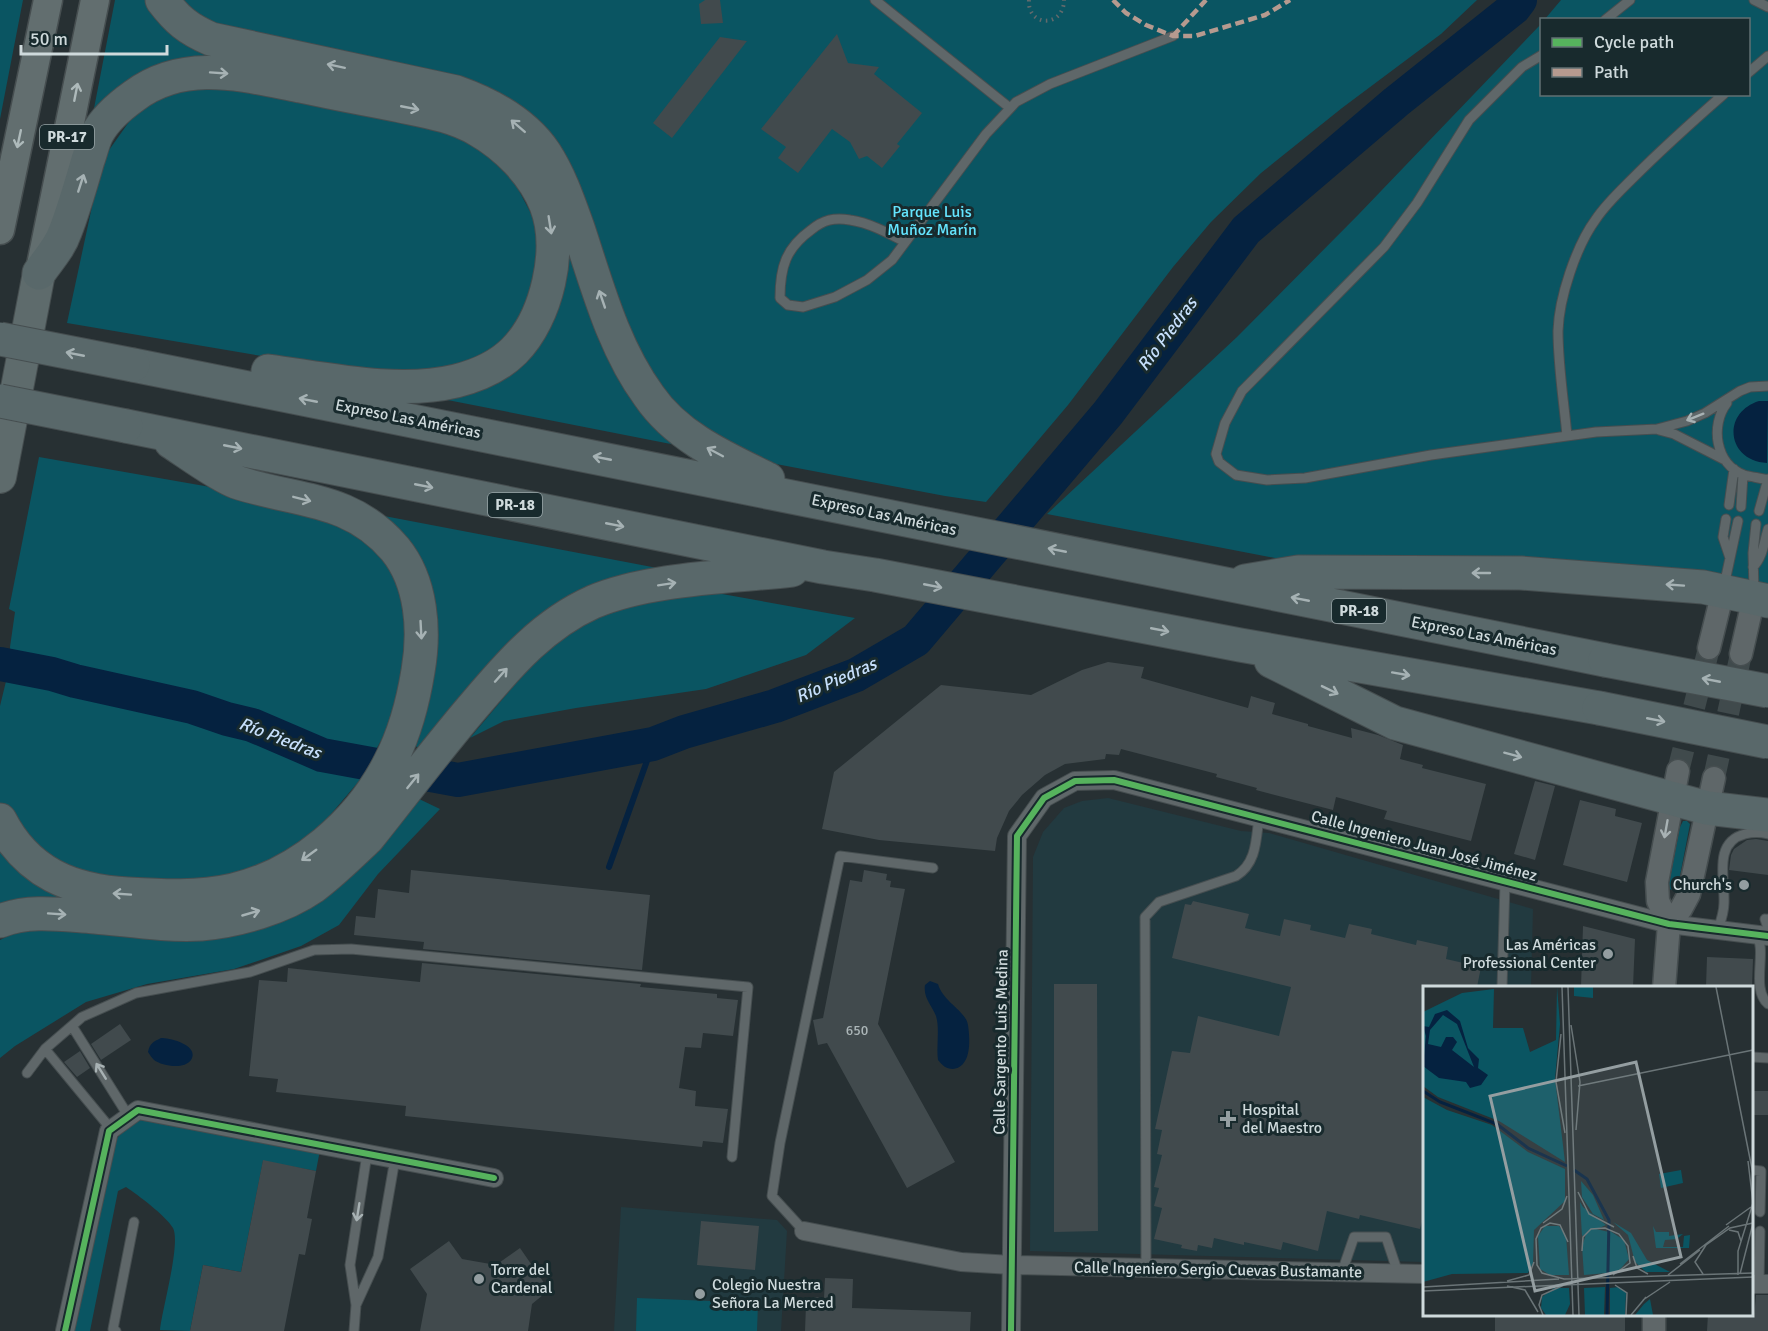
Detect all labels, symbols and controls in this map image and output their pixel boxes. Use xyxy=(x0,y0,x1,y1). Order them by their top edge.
scale bar xyxy=(21,18,166,56)
legend xyxy=(1540,18,1750,96)
text: 50 m xyxy=(30,28,68,50)
text: Cycle path xyxy=(1594,31,1674,53)
one-way arrow xyxy=(326,60,345,72)
text: Path xyxy=(1594,61,1629,83)
one-way arrow xyxy=(208,68,228,79)
one-way arrow xyxy=(71,83,82,103)
one-way arrow xyxy=(400,103,420,114)
one-way arrow xyxy=(511,119,526,133)
road number: PR-17 xyxy=(40,125,94,149)
one-way arrow xyxy=(13,129,24,149)
one-way arrow xyxy=(76,174,87,193)
park label: Parque Luis Muñoz Marín xyxy=(887,202,977,240)
one-way arrow xyxy=(544,215,555,235)
one-way arrow xyxy=(596,290,607,309)
water label: Río Piedras xyxy=(1132,291,1203,375)
one-way arrow xyxy=(66,348,86,359)
one-way arrow xyxy=(299,394,318,405)
street label: Expreso Las Américas xyxy=(334,395,482,443)
one-way arrow xyxy=(1687,412,1705,423)
one-way arrow xyxy=(223,442,242,454)
one-way arrow xyxy=(706,446,724,457)
one-way arrow xyxy=(593,452,613,463)
one-way arrow xyxy=(413,481,433,492)
street label: Expreso Las Américas xyxy=(810,490,958,540)
one-way arrow xyxy=(292,493,311,505)
road number: PR-18 xyxy=(488,493,542,517)
one-way arrow xyxy=(604,520,624,531)
one-way arrow xyxy=(1048,544,1067,555)
one-way arrow xyxy=(1471,567,1491,579)
one-way arrow xyxy=(657,579,677,590)
one-way arrow xyxy=(1666,579,1686,590)
one-way arrow xyxy=(922,581,942,592)
one-way arrow xyxy=(1291,593,1311,604)
road number: PR-18 xyxy=(1332,599,1386,623)
street label: Expreso Las Américas xyxy=(1410,612,1558,660)
one-way arrow xyxy=(416,619,427,639)
one-way arrow xyxy=(1150,625,1169,636)
water label: Río Piedras xyxy=(792,652,882,708)
one-way arrow xyxy=(494,668,508,683)
one-way arrow xyxy=(1390,668,1410,679)
one-way arrow xyxy=(1701,674,1721,685)
one-way arrow xyxy=(1320,685,1338,697)
water label: Río Piedras xyxy=(236,712,326,764)
one-way arrow xyxy=(1646,715,1665,726)
one-way arrow xyxy=(1503,750,1522,761)
one-way arrow xyxy=(407,773,420,789)
street label: Calle Ingeniero Juan José Jiménez xyxy=(1309,806,1539,886)
one-way arrow xyxy=(1660,818,1671,838)
one-way arrow xyxy=(301,849,317,861)
place label: Church's xyxy=(1673,875,1732,895)
marker: Church's xyxy=(1737,878,1751,892)
one-way arrow xyxy=(113,888,133,899)
one-way arrow xyxy=(241,907,260,918)
one-way arrow xyxy=(47,909,67,920)
place label: Las Américas Professional Center xyxy=(1463,935,1596,973)
marker: Las Américas Professional Center xyxy=(1601,947,1615,961)
street label: Calle Sargento Luis Medina xyxy=(989,949,1013,1135)
inset map xyxy=(1423,986,1753,1316)
house number: 650 xyxy=(846,1022,868,1039)
one-way arrow xyxy=(94,1063,107,1080)
place label: Hospital del Maestro xyxy=(1242,1100,1322,1138)
marker: Hospital del Maestro xyxy=(1219,1110,1237,1128)
one-way arrow xyxy=(352,1201,363,1221)
street label: Calle Ingeniero Sergio Cuevas Bustamante xyxy=(1074,1257,1362,1283)
place label: Torre del Cardenal xyxy=(491,1260,553,1298)
marker: Torre del Cardenal xyxy=(472,1272,486,1286)
place label: Colegio Nuestra Señora La Merced xyxy=(712,1275,834,1313)
marker: Colegio Nuestra Señora La Merced xyxy=(693,1287,707,1301)

